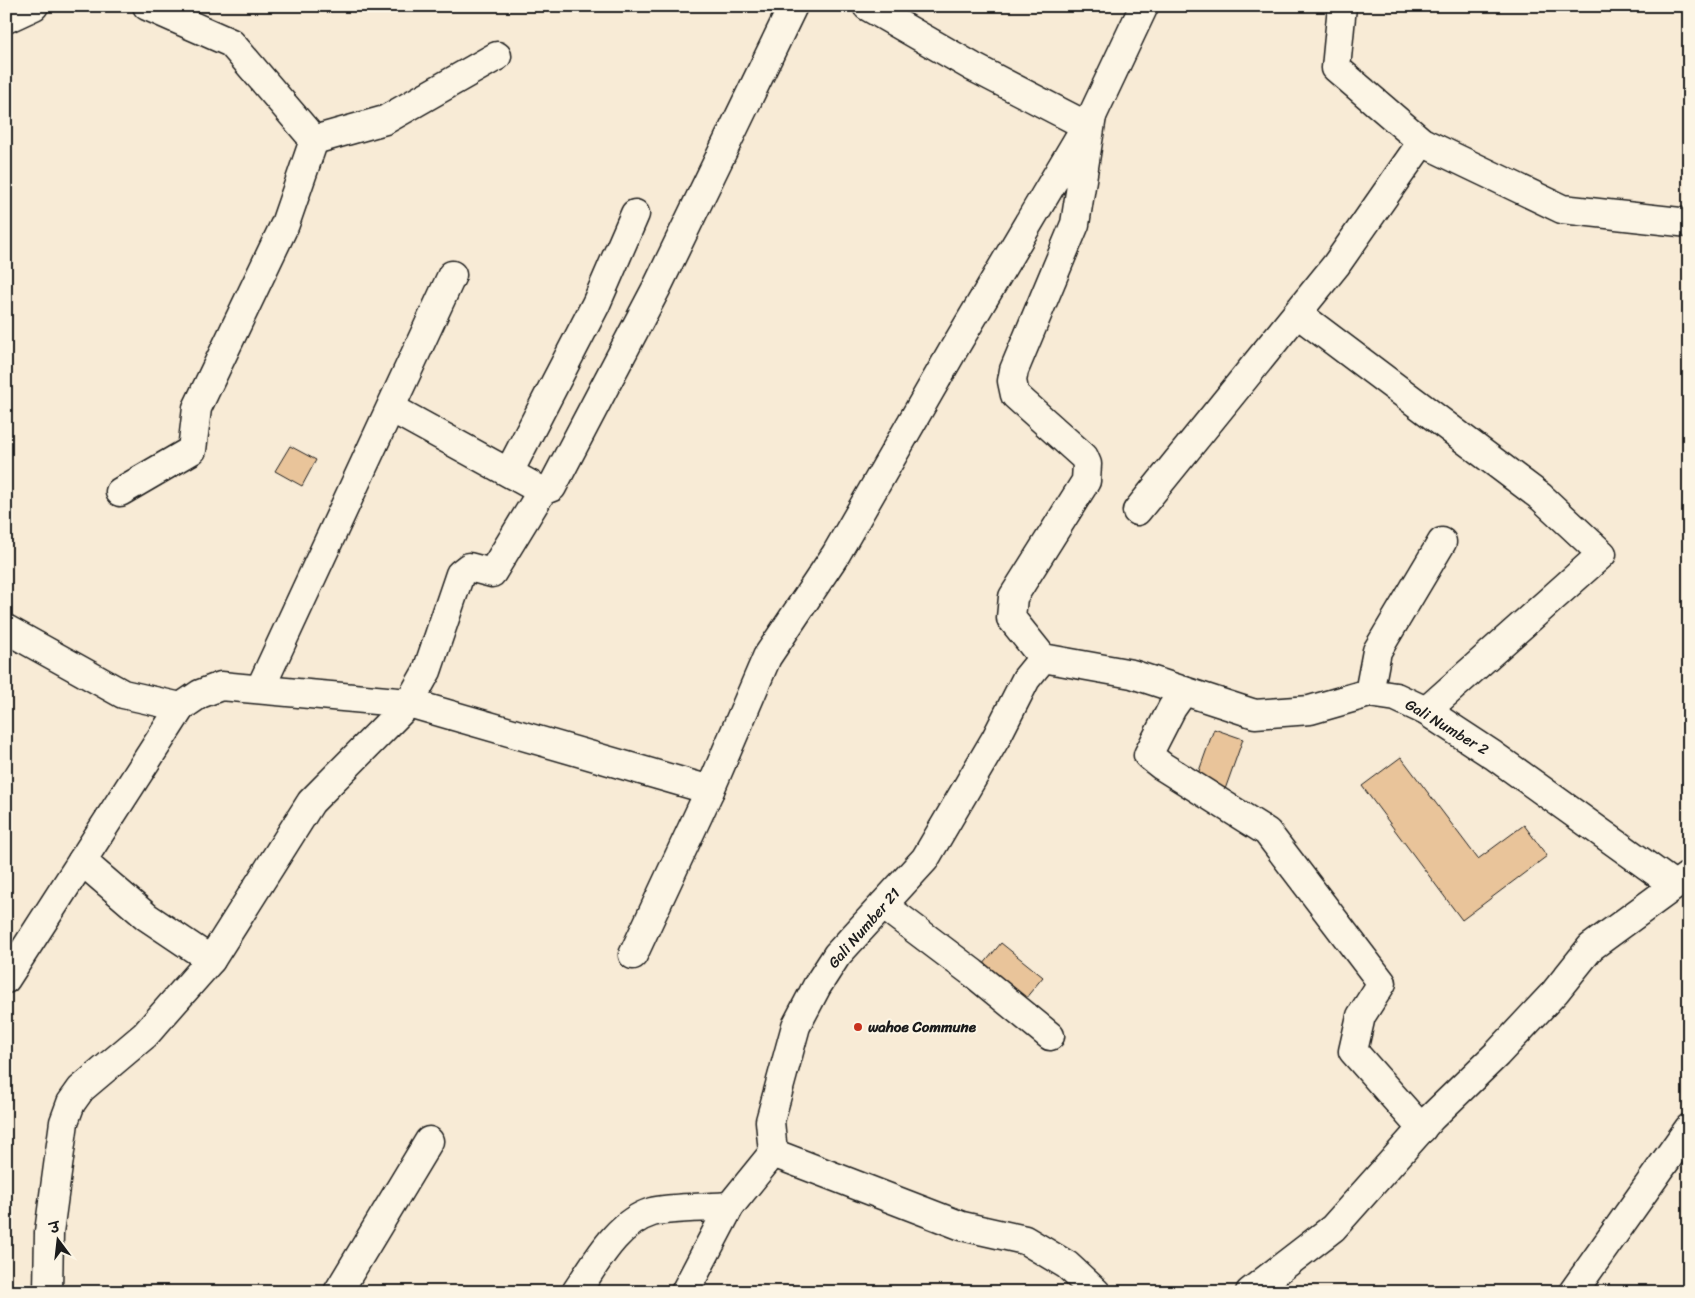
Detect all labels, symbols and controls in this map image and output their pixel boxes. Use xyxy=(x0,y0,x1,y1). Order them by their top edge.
street label: Gali Number 2 xyxy=(1400,692,1494,762)
street label: Gali Number 21 xyxy=(821,882,907,974)
place label: wahoe Commune xyxy=(868,1014,977,1040)
marker: wahoe Commune xyxy=(852,1021,864,1033)
text: उ xyxy=(45,1214,64,1242)
north arrow xyxy=(32,1216,82,1266)

